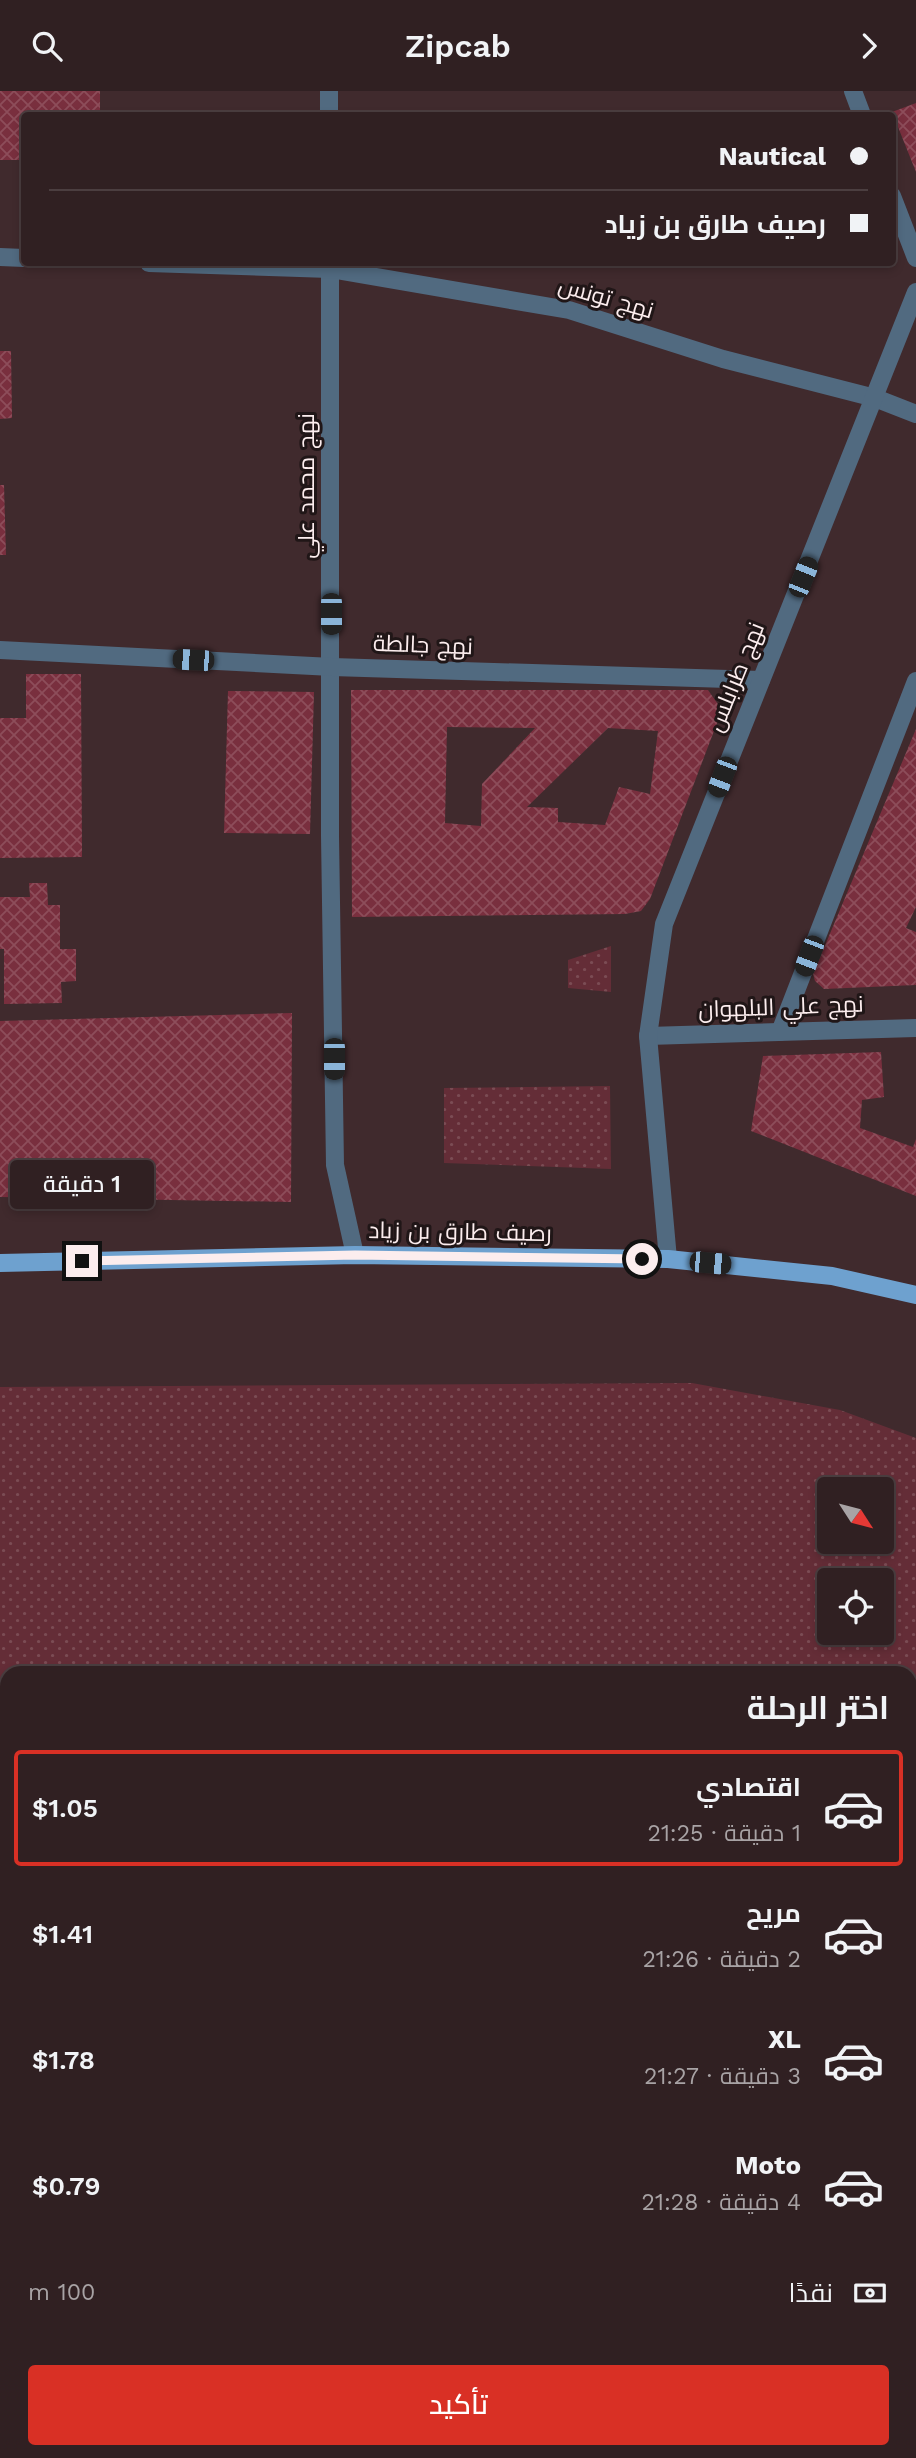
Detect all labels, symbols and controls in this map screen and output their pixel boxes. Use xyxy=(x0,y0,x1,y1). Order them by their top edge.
icon: search xyxy=(28,27,66,65)
text: Zipcab xyxy=(405,27,511,65)
icon: forward xyxy=(850,27,888,65)
text: Nautical xyxy=(718,141,826,171)
text: رصيف طارق بن زياد xyxy=(605,209,826,239)
street label: نهج تونس xyxy=(555,272,657,326)
street label: نهج محمد علي xyxy=(293,413,324,559)
car xyxy=(786,554,821,600)
car xyxy=(321,593,342,635)
street label: نهج طرابلس xyxy=(702,618,772,736)
street label: نهج جالطة xyxy=(372,630,473,662)
car xyxy=(172,648,215,672)
car xyxy=(705,754,740,800)
car xyxy=(792,933,827,979)
street label: نهج علي البلهوان xyxy=(698,991,864,1027)
car xyxy=(324,1038,345,1080)
callout: 1 دقيقة xyxy=(10,1159,154,1209)
text: 1 دقيقة xyxy=(43,1171,121,1198)
street label: رصيف طارق بن زياد xyxy=(368,1217,552,1247)
route start xyxy=(626,1243,658,1275)
route end xyxy=(66,1245,98,1277)
car xyxy=(689,1251,732,1275)
north arrow xyxy=(817,1477,894,1554)
map controls xyxy=(817,1477,894,1645)
button: locate xyxy=(817,1568,894,1645)
text: اختر الرحلة xyxy=(747,1689,889,1727)
text: اقتصادي xyxy=(696,1772,801,1802)
icon: car xyxy=(822,1777,885,1840)
text: $1.05 xyxy=(32,1793,98,1823)
text: 1 دقيقة · 21:25 xyxy=(647,1820,801,1847)
text: مريح xyxy=(746,1898,801,1928)
icon: car xyxy=(822,1903,885,1966)
text: $1.41 xyxy=(32,1919,93,1949)
text: 2 دقيقة · 21:26 xyxy=(642,1946,801,1973)
text: XL xyxy=(768,2024,801,2054)
icon: car xyxy=(822,2029,885,2092)
text: $1.78 xyxy=(32,2045,95,2075)
text: 3 دقيقة · 21:27 xyxy=(644,2063,801,2090)
text: Moto xyxy=(735,2150,801,2180)
icon: car xyxy=(822,2155,885,2218)
text: $0.79 xyxy=(32,2171,101,2201)
text: 4 دقيقة · 21:28 xyxy=(642,2189,801,2216)
icon: cash xyxy=(851,2274,889,2312)
text: نقدًا xyxy=(789,2278,833,2308)
text: 100 m xyxy=(28,2279,95,2306)
button: تأكيد xyxy=(28,2365,889,2445)

